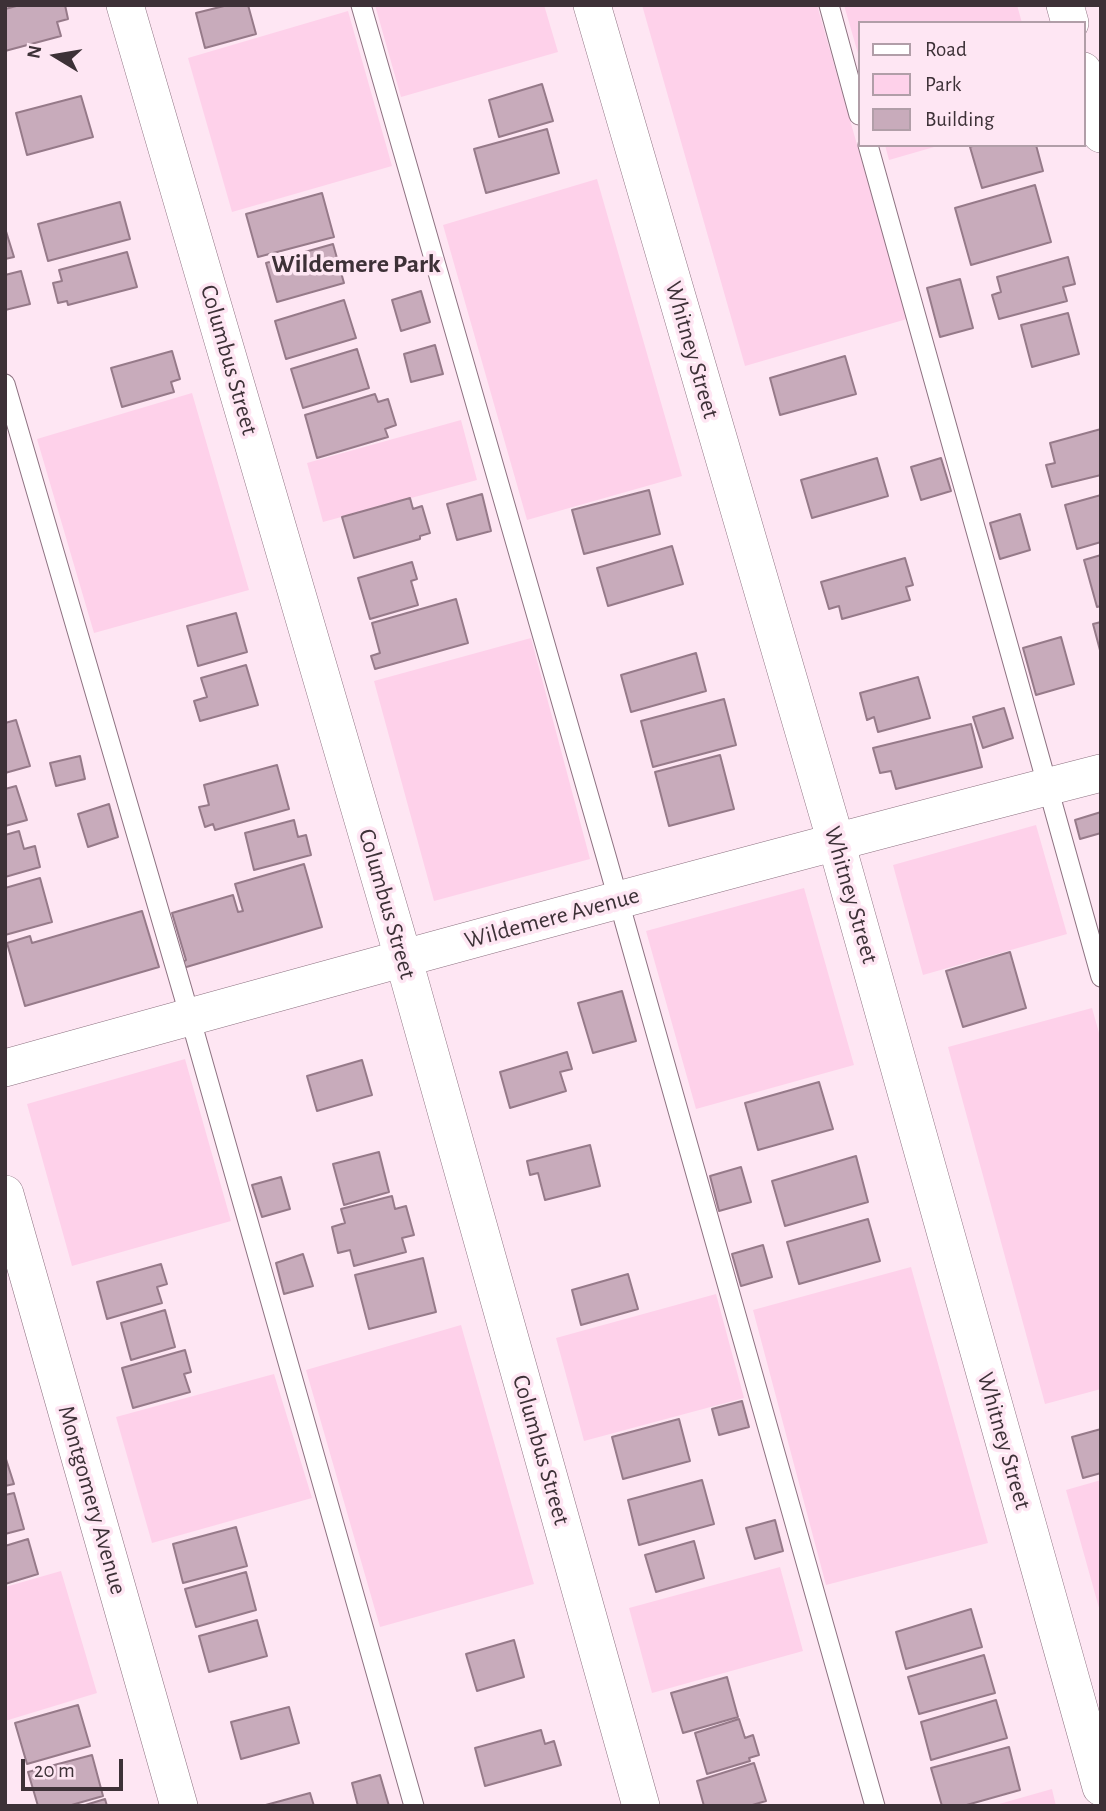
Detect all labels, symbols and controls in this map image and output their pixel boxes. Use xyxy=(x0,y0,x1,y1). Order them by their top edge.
north arrow xyxy=(21,21,91,91)
legend xyxy=(858,21,1085,147)
text: Road xyxy=(925,39,967,60)
text: N xyxy=(24,44,45,60)
text: Park xyxy=(925,74,961,95)
text: Building xyxy=(925,109,994,130)
district label: Wildemere Park xyxy=(271,248,441,280)
street label: Whitney Street xyxy=(659,278,725,422)
street label: Columbus Street xyxy=(194,282,264,438)
street label: Whitney Street xyxy=(818,823,884,967)
street label: Columbus Street xyxy=(352,826,422,982)
street label: Wildemere Avenue xyxy=(462,881,642,955)
street label: Whitney Street xyxy=(971,1369,1037,1513)
street label: Columbus Street xyxy=(506,1372,576,1528)
street label: Montgomery Avenue xyxy=(51,1402,133,1598)
scale bar xyxy=(24,1744,126,1788)
text: 20 m xyxy=(34,1760,75,1781)

